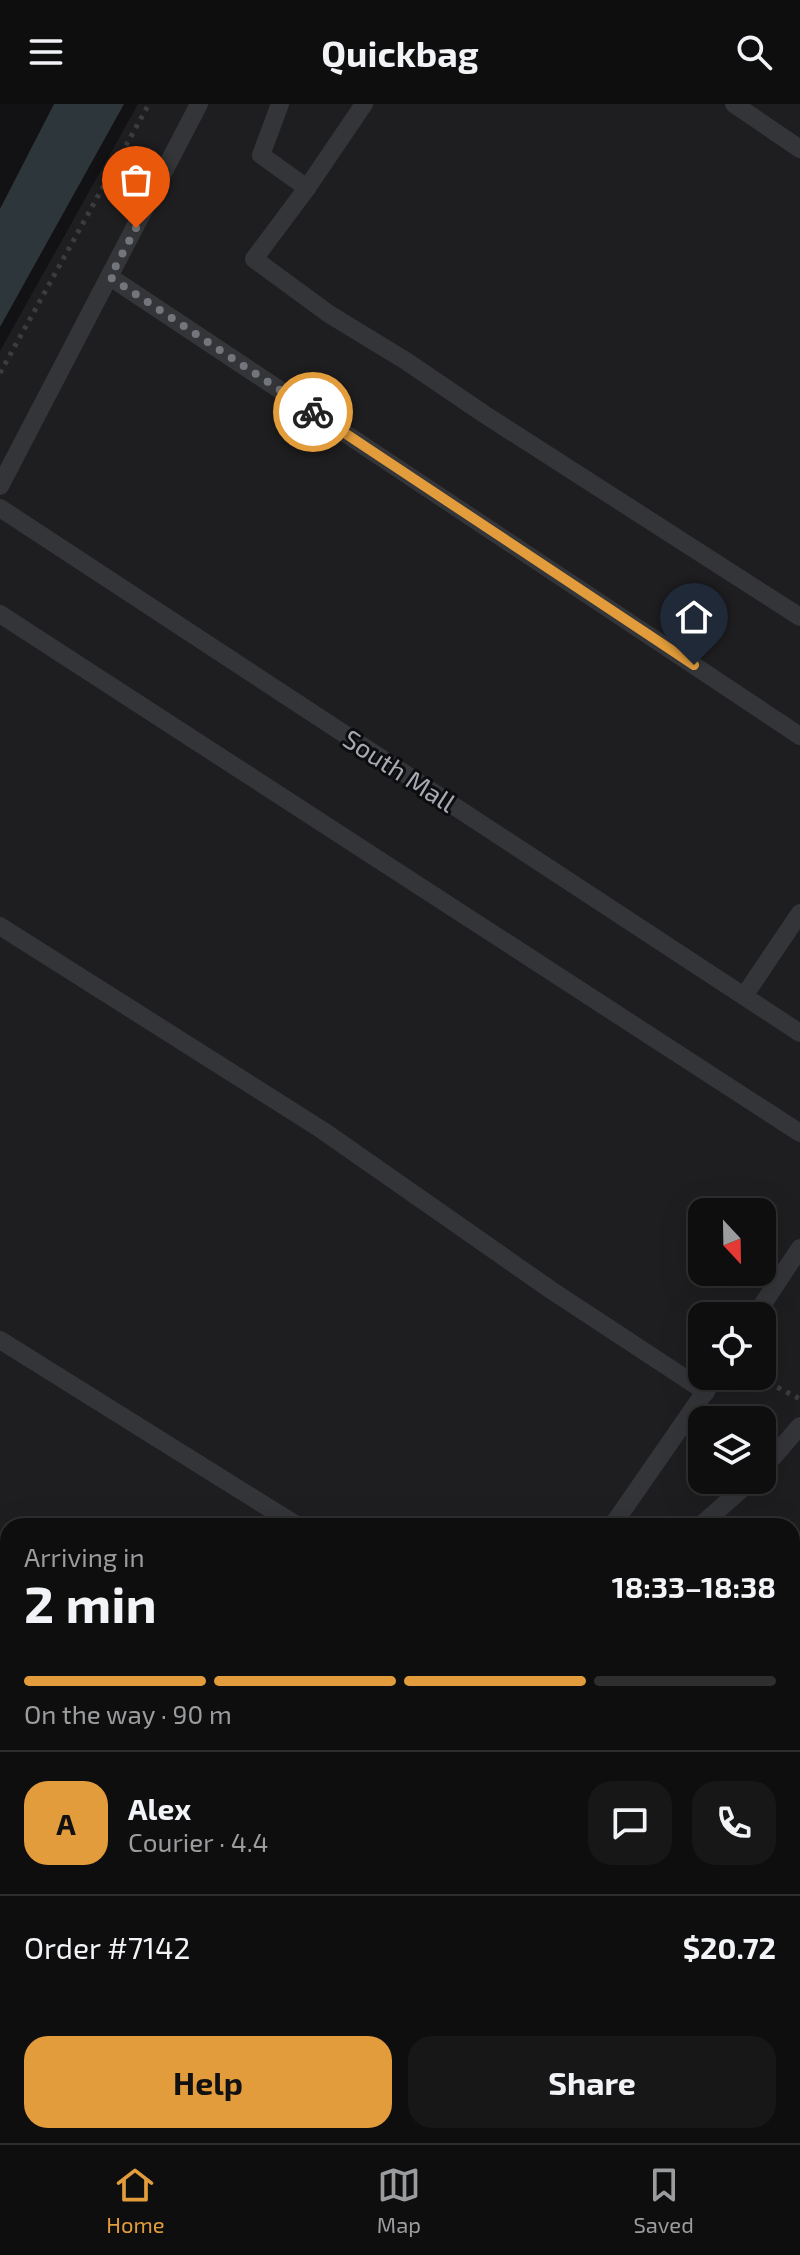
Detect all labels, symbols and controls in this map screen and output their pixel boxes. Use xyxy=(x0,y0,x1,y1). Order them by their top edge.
icon: menu xyxy=(24,30,68,74)
icon: search xyxy=(732,30,776,74)
text: Quickbag xyxy=(321,31,479,74)
pin xyxy=(102,146,170,228)
icon: bag xyxy=(114,158,158,202)
courier xyxy=(273,372,353,452)
icon: bike xyxy=(291,390,335,434)
pin xyxy=(660,583,728,665)
icon: home xyxy=(672,595,716,639)
street label: South Mall xyxy=(338,722,462,818)
north arrow xyxy=(688,1198,776,1286)
map controls xyxy=(688,1198,776,1494)
button: locate xyxy=(688,1302,776,1390)
button: layers xyxy=(688,1406,776,1494)
text: Arriving in xyxy=(24,1541,145,1572)
text: 18:33–18:38 xyxy=(612,1568,776,1604)
text: 2 min xyxy=(24,1571,157,1633)
text: On the way · 90 m xyxy=(24,1698,232,1729)
button: chat xyxy=(588,1781,672,1865)
button: phone xyxy=(692,1781,776,1865)
text: Alex xyxy=(128,1790,191,1826)
text: A xyxy=(56,1805,76,1841)
text: Courier · 4.4 xyxy=(128,1826,269,1857)
text: Order #7142 xyxy=(24,1929,190,1965)
text: $20.72 xyxy=(683,1929,776,1965)
button: Help xyxy=(24,2036,392,2128)
button: Share xyxy=(408,2036,776,2128)
tab: Home xyxy=(106,2163,164,2237)
tab: Map xyxy=(377,2163,421,2237)
tab: Saved xyxy=(633,2163,694,2237)

